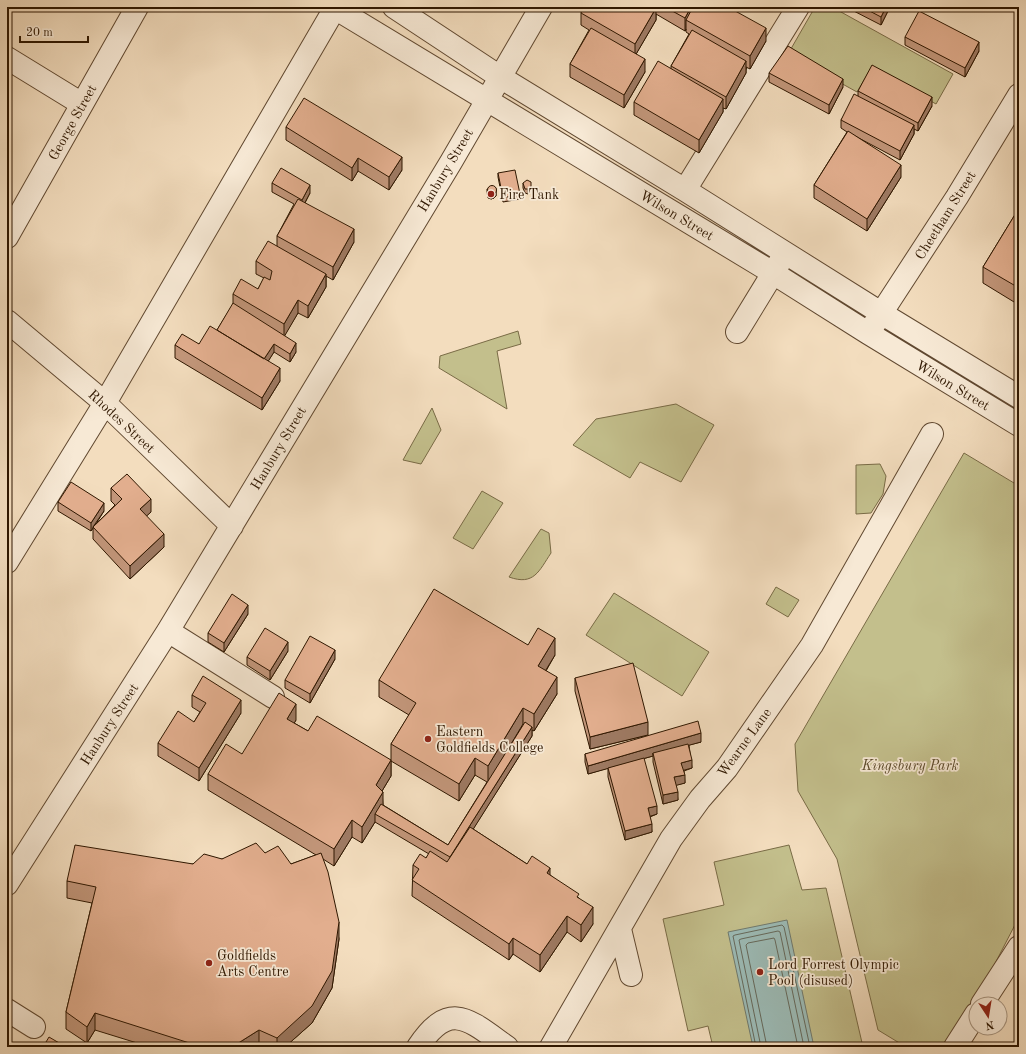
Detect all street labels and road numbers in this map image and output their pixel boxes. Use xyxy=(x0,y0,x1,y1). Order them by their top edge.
street label: George Street xyxy=(46,82,99,163)
street label: Hanbury Street xyxy=(416,126,476,215)
street label: Cheetham Street xyxy=(913,169,979,262)
street label: Wilson Street xyxy=(637,188,716,243)
street label: Wilson Street xyxy=(913,358,992,413)
street label: Rhodes Street xyxy=(85,387,157,456)
street label: Hanbury Street xyxy=(249,404,309,493)
street label: Hanbury Street xyxy=(78,681,141,768)
street label: Wearne Lane xyxy=(715,706,774,779)

